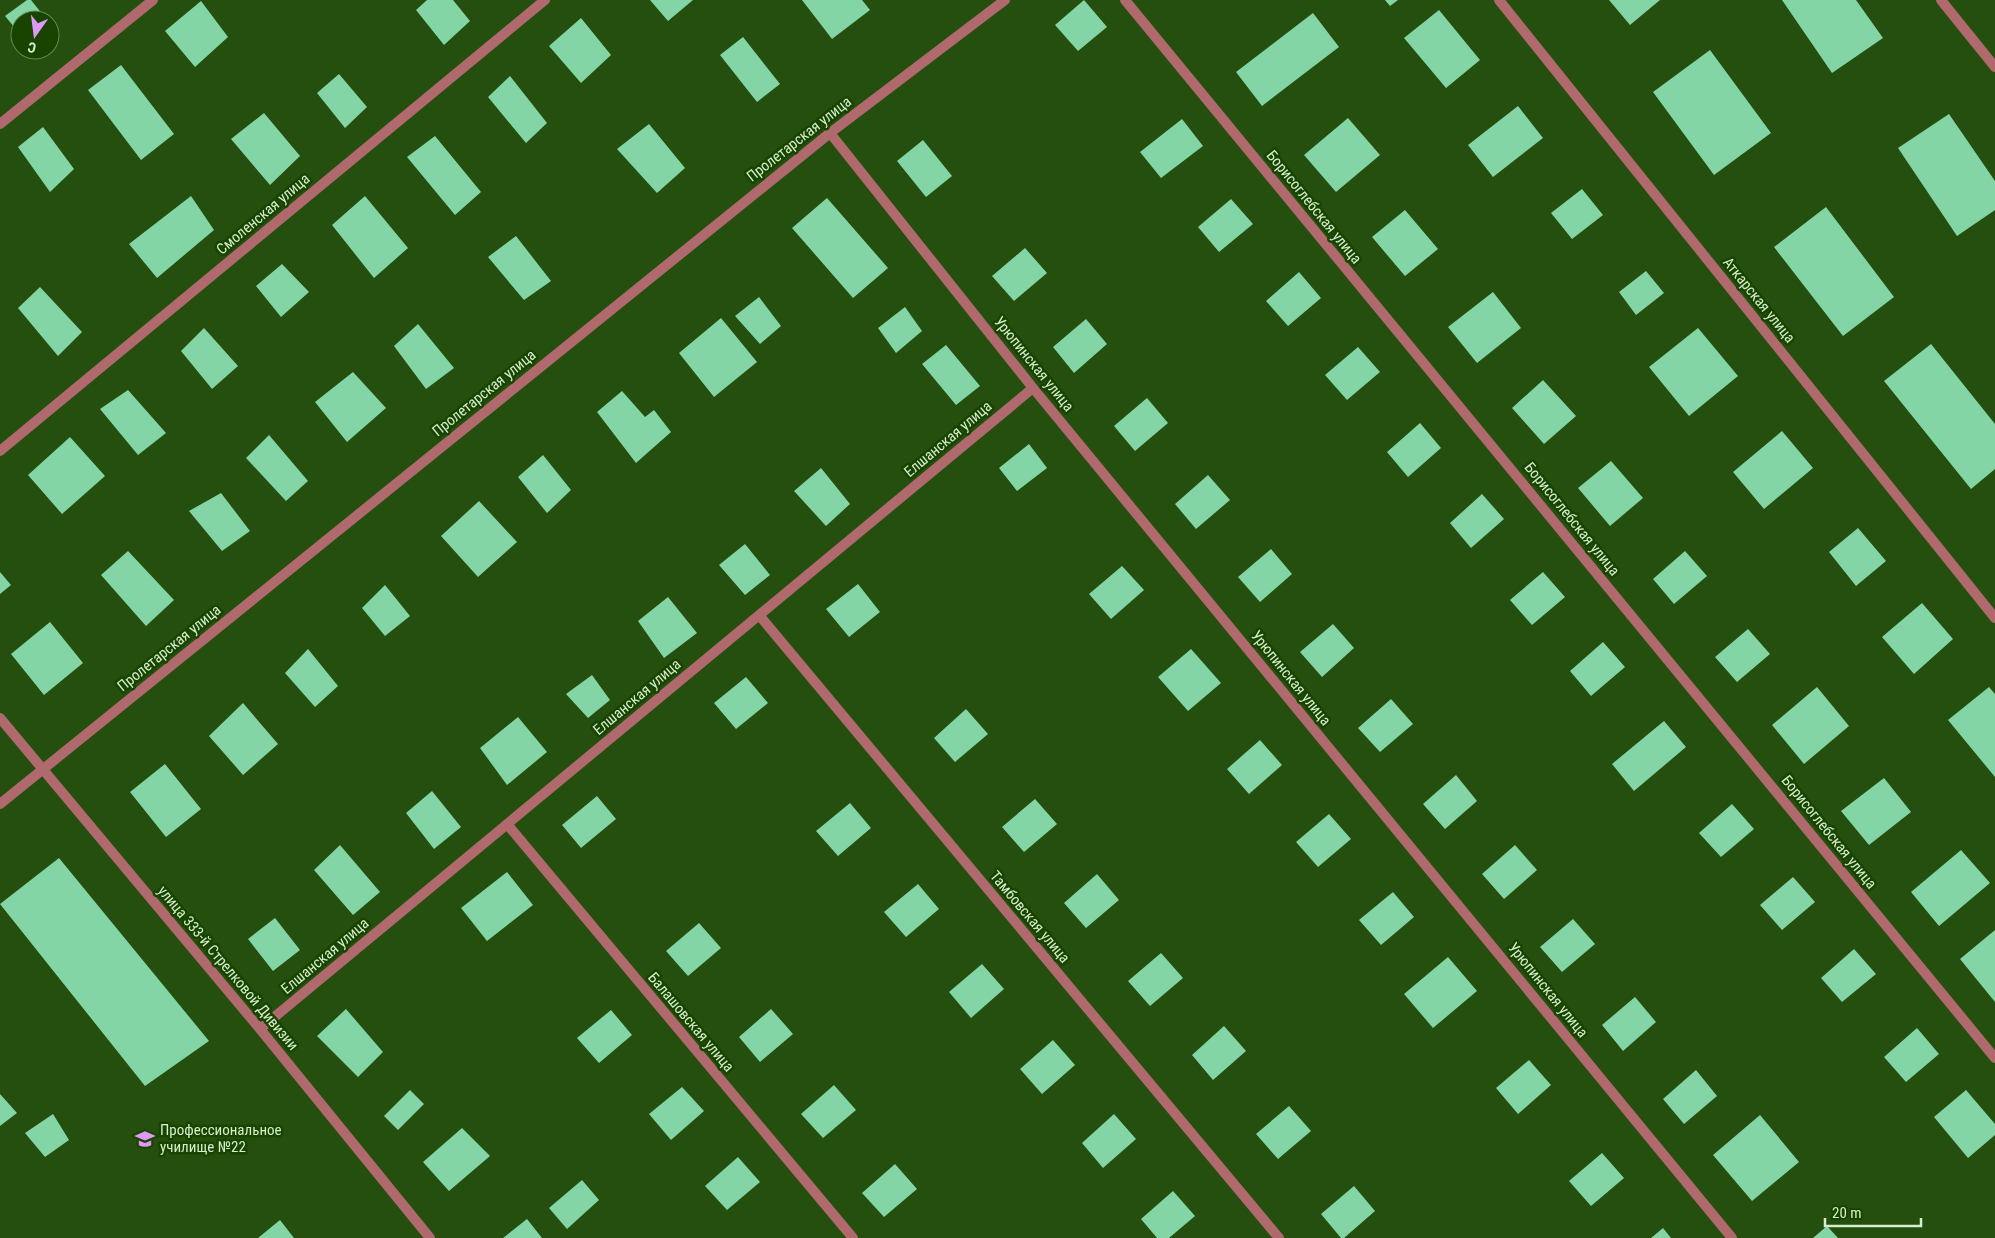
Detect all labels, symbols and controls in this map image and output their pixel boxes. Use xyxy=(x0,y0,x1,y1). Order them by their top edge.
north arrow xyxy=(10,10,60,60)
text: С xyxy=(26,39,38,56)
street label: Пролетарская улица xyxy=(743,93,855,185)
street label: Борисоглебская улица xyxy=(1263,147,1365,267)
street label: Смоленская улица xyxy=(213,170,313,258)
street label: Аткарская улица xyxy=(1719,254,1799,346)
street label: Урюпинская улица xyxy=(990,313,1078,415)
street label: Пролетарская улица xyxy=(429,346,539,440)
street label: Елшанская улица xyxy=(901,397,995,481)
street label: Борисоглебская улица xyxy=(1521,459,1623,579)
street label: Пролетарская улица xyxy=(114,601,224,695)
street label: Урюпинская улица xyxy=(1247,627,1335,729)
street label: Елшанская улица xyxy=(590,655,684,739)
street label: Борисоглебская улица xyxy=(1778,772,1880,892)
street label: Тамбовская улица xyxy=(986,867,1074,967)
street label: улица 333-й Стрелковой Дивизии xyxy=(154,882,302,1054)
street label: Елшанская улица xyxy=(278,914,372,998)
street label: Урюпинская улица xyxy=(1504,939,1592,1041)
street label: Балашовская улица xyxy=(644,969,738,1075)
place label: Профессиональное училище №22 xyxy=(160,1121,282,1156)
school or university icon: Профессиональное училище №22 xyxy=(134,1128,156,1150)
scale bar xyxy=(1825,1196,1921,1228)
text: 20 m xyxy=(1832,1204,1862,1222)

